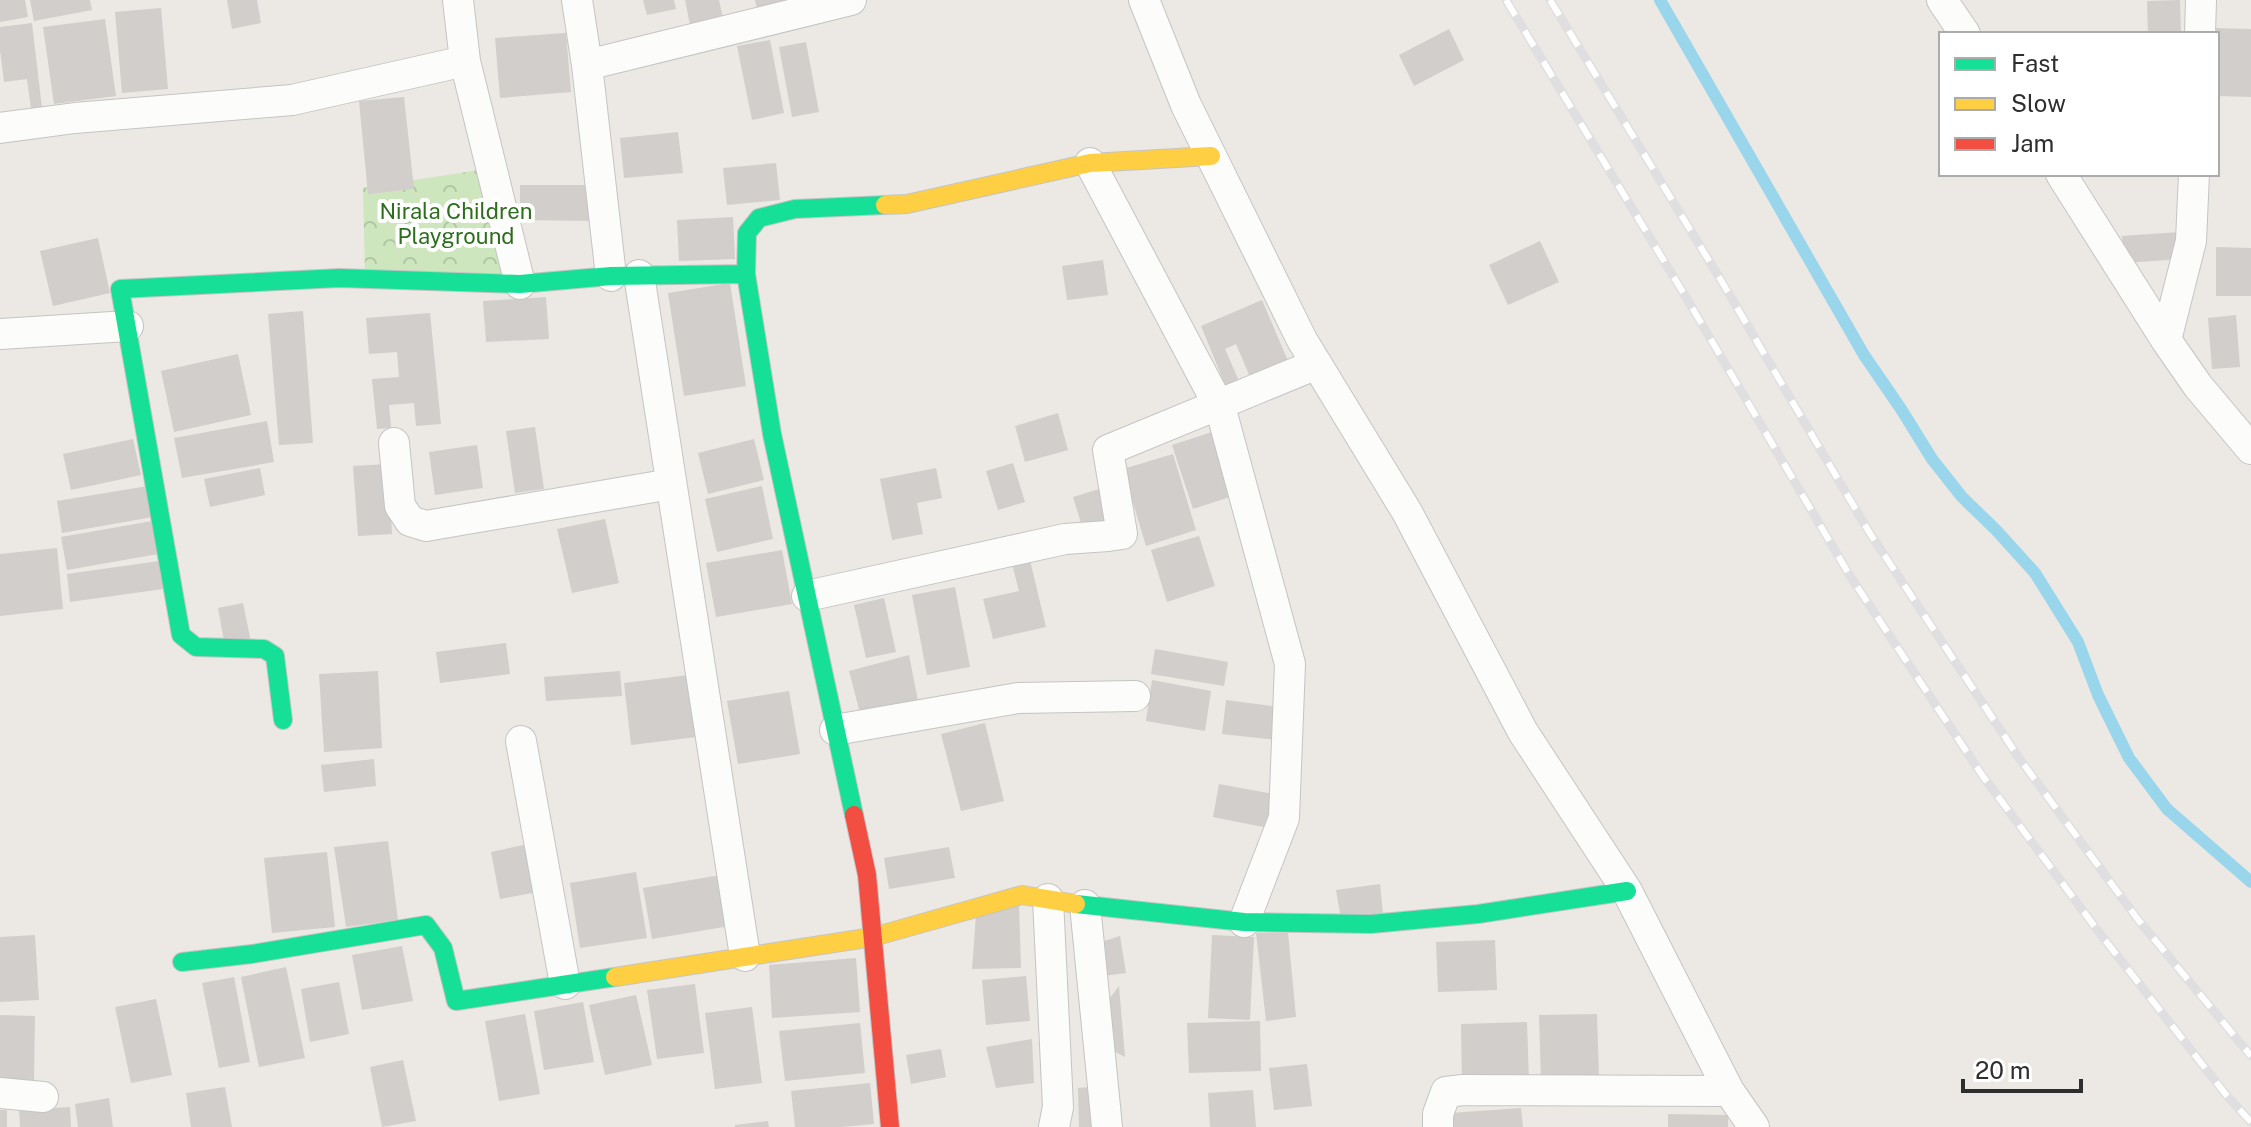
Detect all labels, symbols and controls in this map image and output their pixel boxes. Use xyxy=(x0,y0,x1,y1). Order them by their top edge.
legend xyxy=(1939,32,2219,176)
text: Fast xyxy=(2011,49,2059,77)
text: Slow xyxy=(2011,89,2066,117)
text: Jam xyxy=(2011,129,2054,157)
park label: Nirala Children Playground xyxy=(380,198,533,249)
scale bar xyxy=(1963,1043,2081,1093)
text: 20 m xyxy=(1975,1056,2031,1084)

